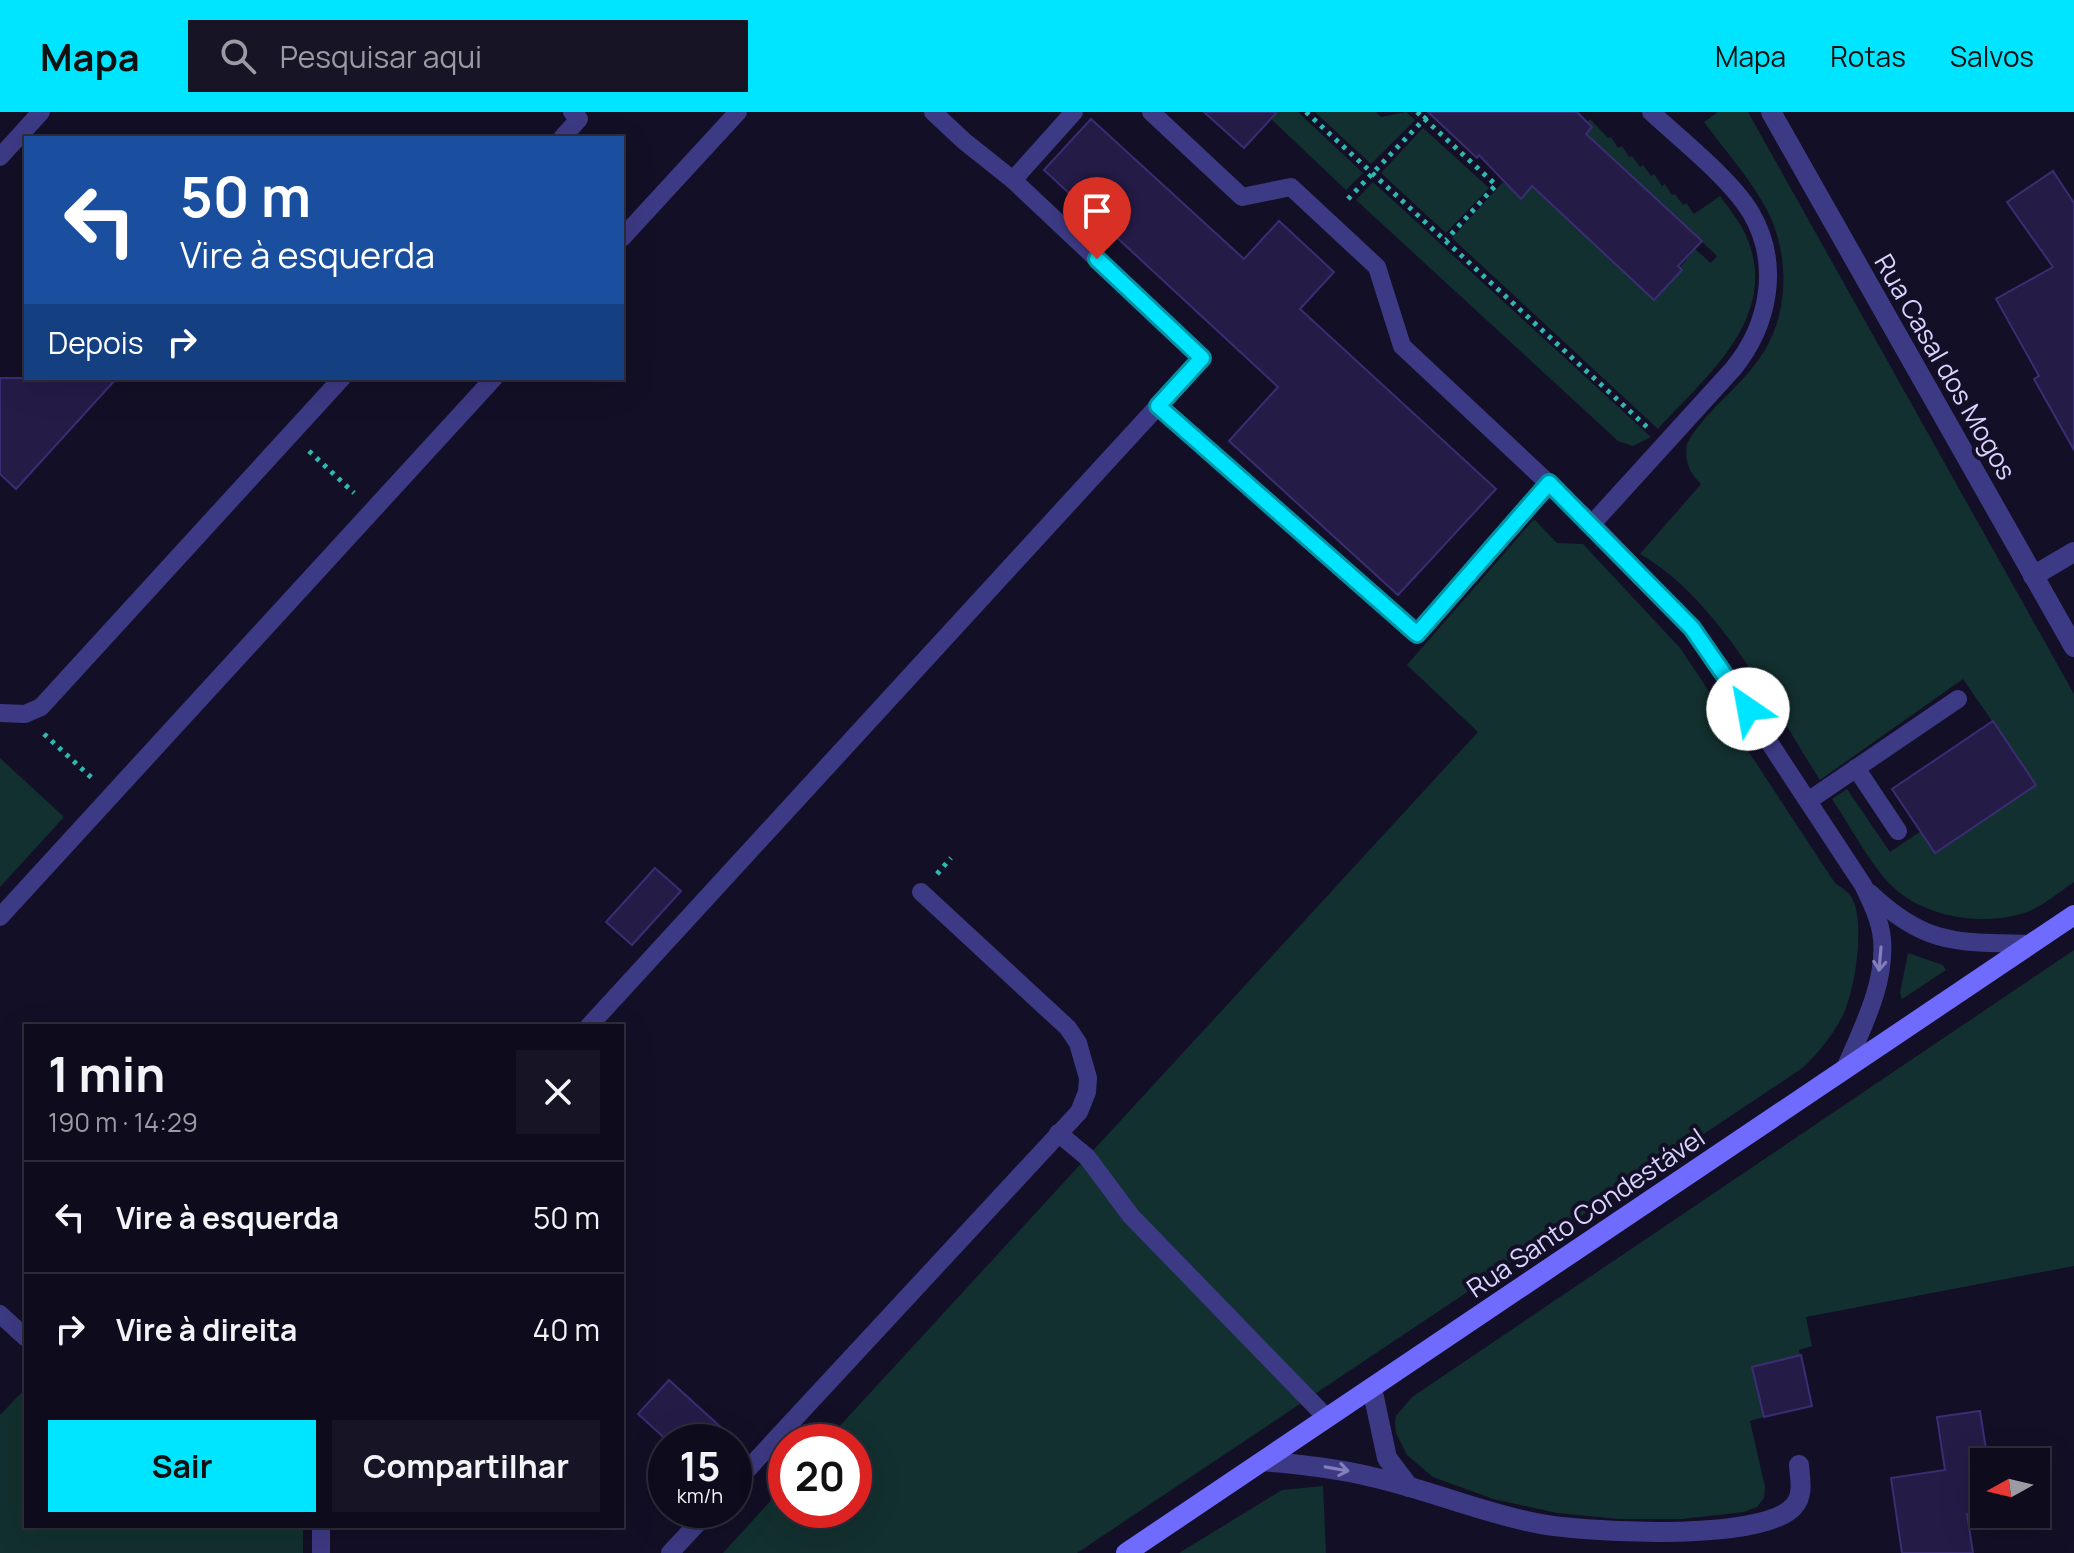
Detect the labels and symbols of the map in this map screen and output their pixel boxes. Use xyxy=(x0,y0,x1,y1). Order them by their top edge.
pin xyxy=(1063,177,1131,259)
street label: Rua Casal dos Mogos xyxy=(1867,247,2025,486)
position arrow xyxy=(1706,667,1790,751)
one-way arrow xyxy=(1873,945,1888,972)
street label: Rua Santo Condestável xyxy=(1459,1119,1711,1305)
speed limit sign: 20 xyxy=(768,1424,872,1528)
north arrow xyxy=(1970,1448,2050,1528)
one-way arrow xyxy=(1324,1463,1349,1478)

